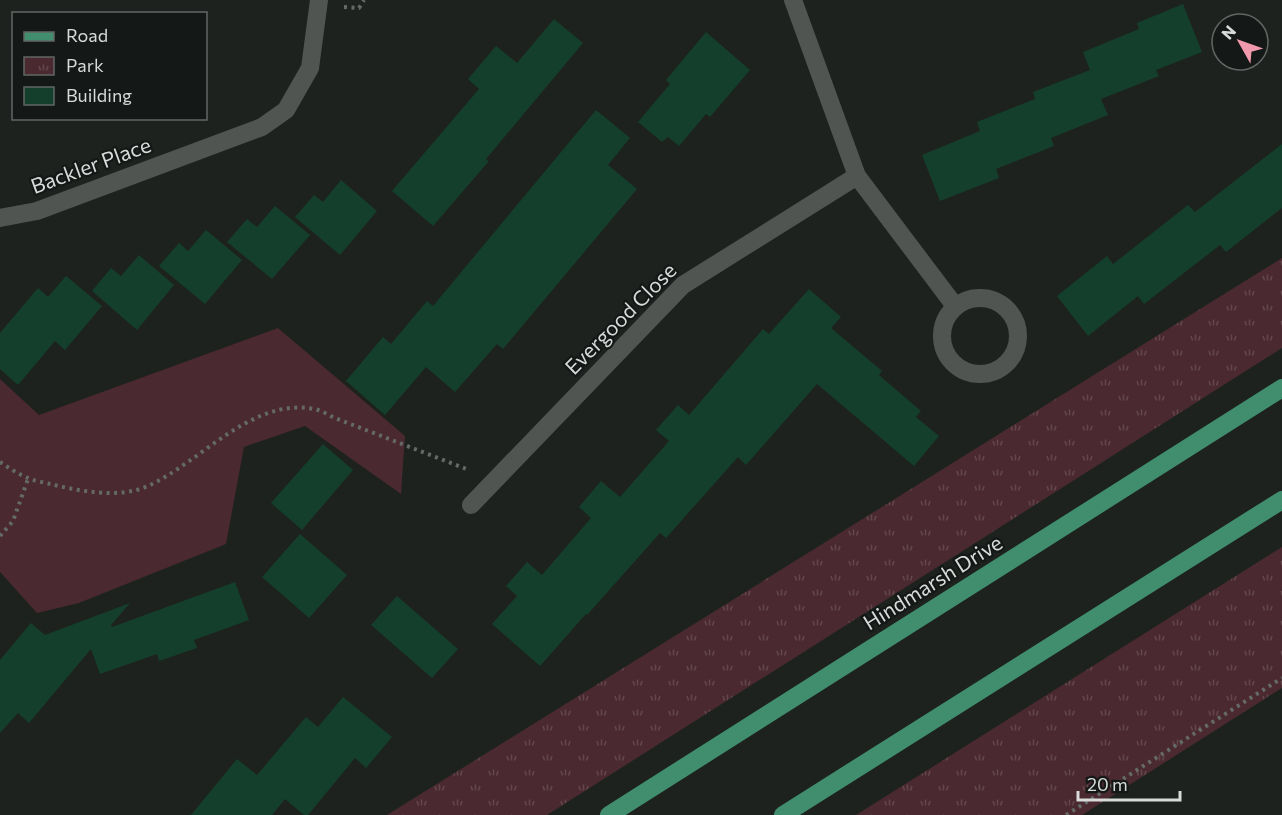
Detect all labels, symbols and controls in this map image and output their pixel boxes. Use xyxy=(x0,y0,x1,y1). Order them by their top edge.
legend xyxy=(12,12,207,120)
north arrow xyxy=(1210,12,1270,72)
text: N xyxy=(1217,21,1239,43)
text: Road xyxy=(66,24,108,46)
text: Park xyxy=(66,54,104,76)
text: Building xyxy=(66,84,132,106)
street label: Backler Place xyxy=(27,131,154,198)
street label: Evergood Close xyxy=(559,257,681,379)
street label: Hindmarsh Drive xyxy=(858,529,1006,634)
scale bar xyxy=(1078,764,1180,802)
text: 20 m xyxy=(1087,773,1128,795)

